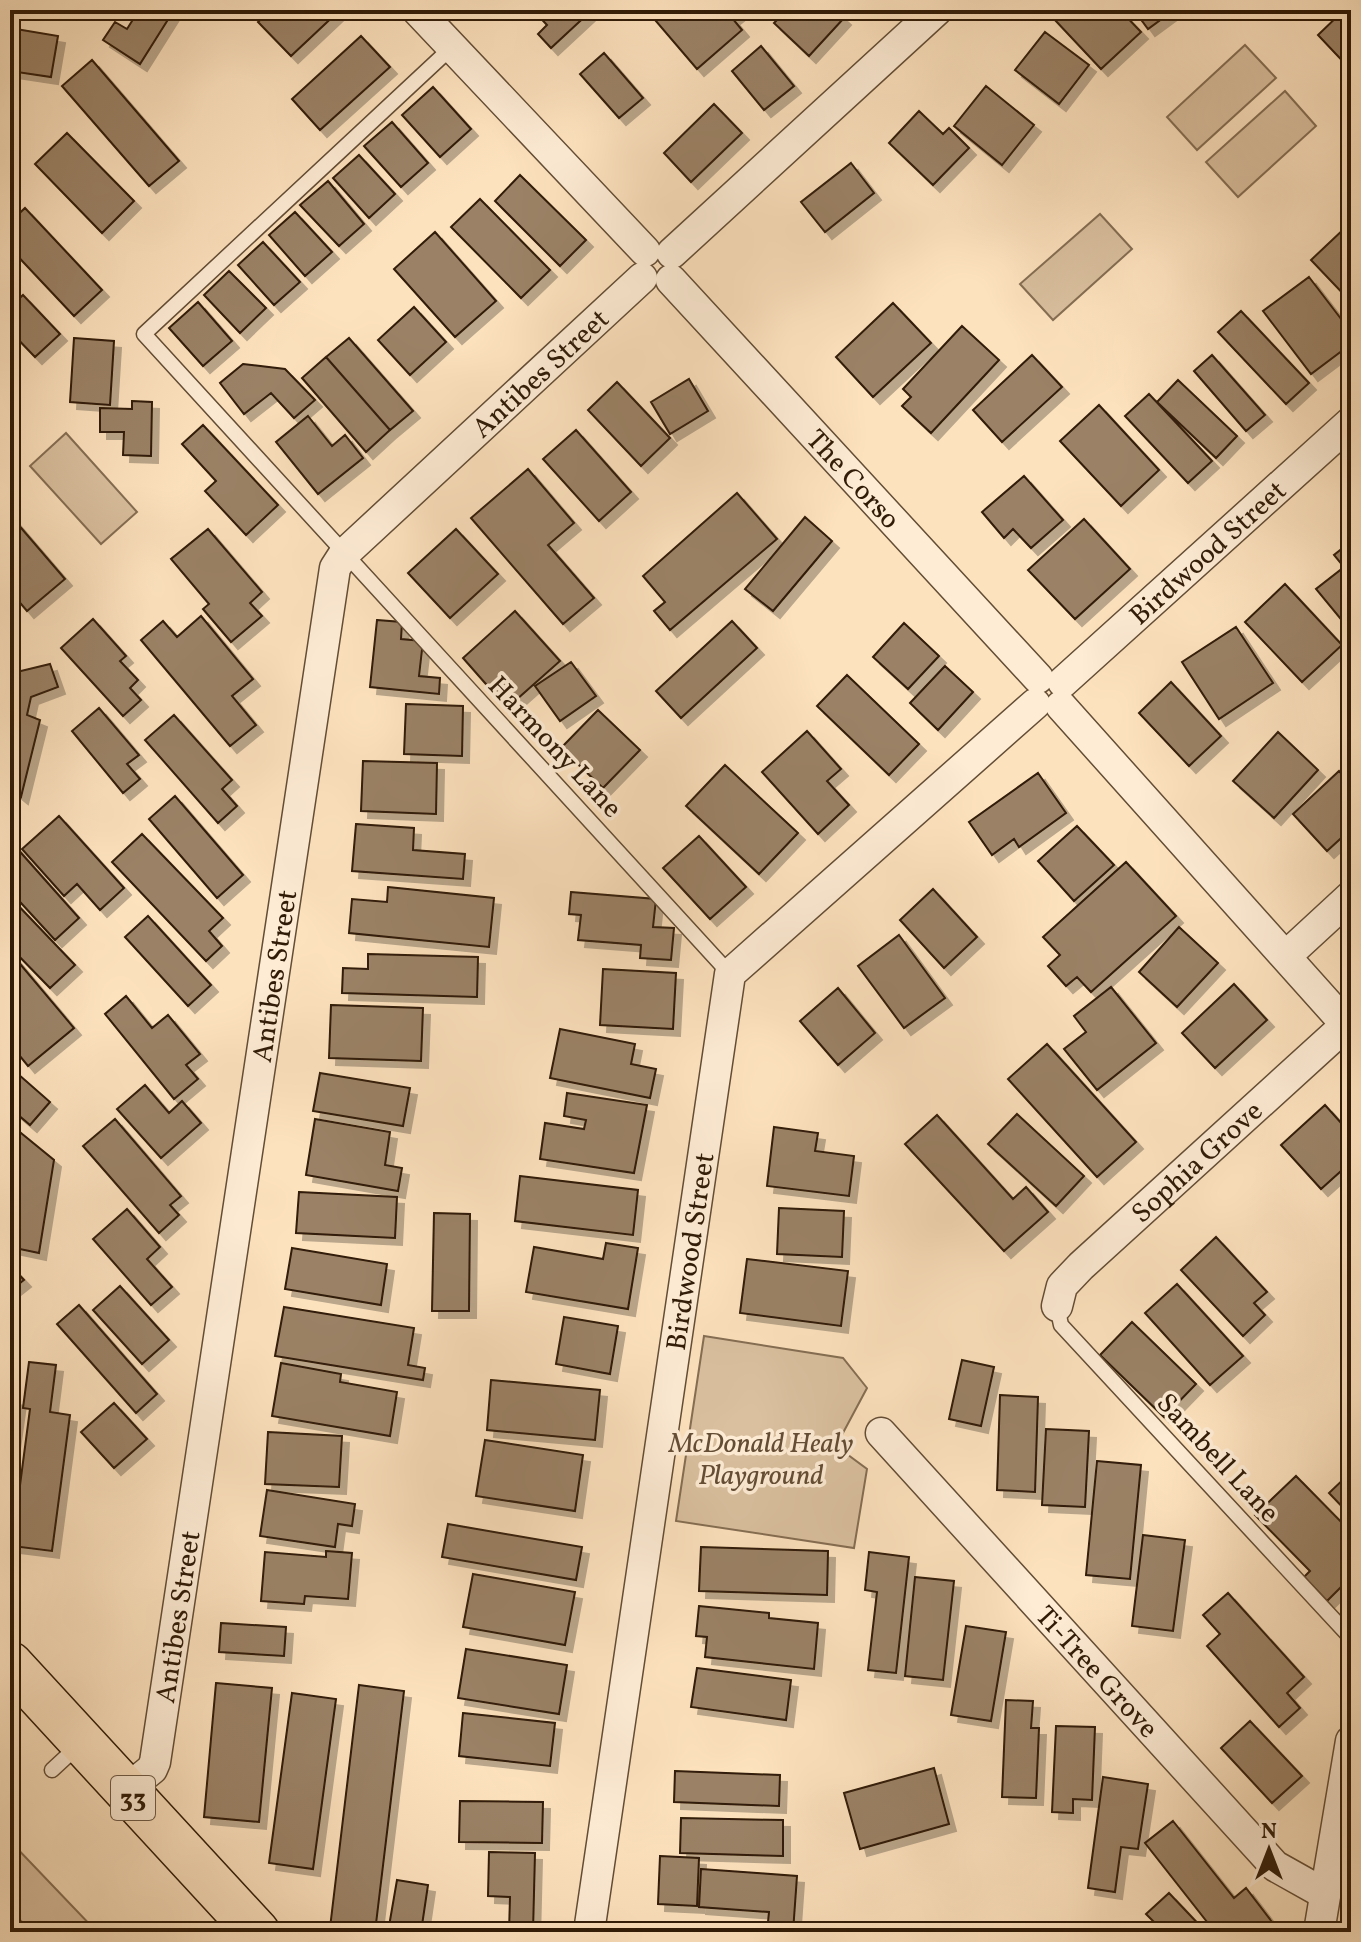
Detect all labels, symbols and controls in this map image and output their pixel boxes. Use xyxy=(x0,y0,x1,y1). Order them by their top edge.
street label: Antibes Street xyxy=(464,301,619,448)
street label: The Corso xyxy=(796,422,908,539)
street label: Birdwood Street xyxy=(1122,473,1296,635)
street label: Harmony Lane xyxy=(478,668,630,827)
street label: Antibes Street xyxy=(244,887,308,1065)
street label: Sophia Grove xyxy=(1124,1093,1272,1233)
street label: Birdwood Street xyxy=(658,1150,725,1353)
street label: Sambell Lane xyxy=(1147,1385,1288,1532)
park label: McDonald Healy Playground xyxy=(668,1425,854,1496)
street label: Antibes Street xyxy=(147,1528,212,1706)
street label: Ti-Tree Grove xyxy=(1025,1598,1166,1748)
road number: 33 xyxy=(111,1776,155,1820)
north arrow xyxy=(1229,1810,1309,1890)
text: N xyxy=(1261,1817,1277,1848)

